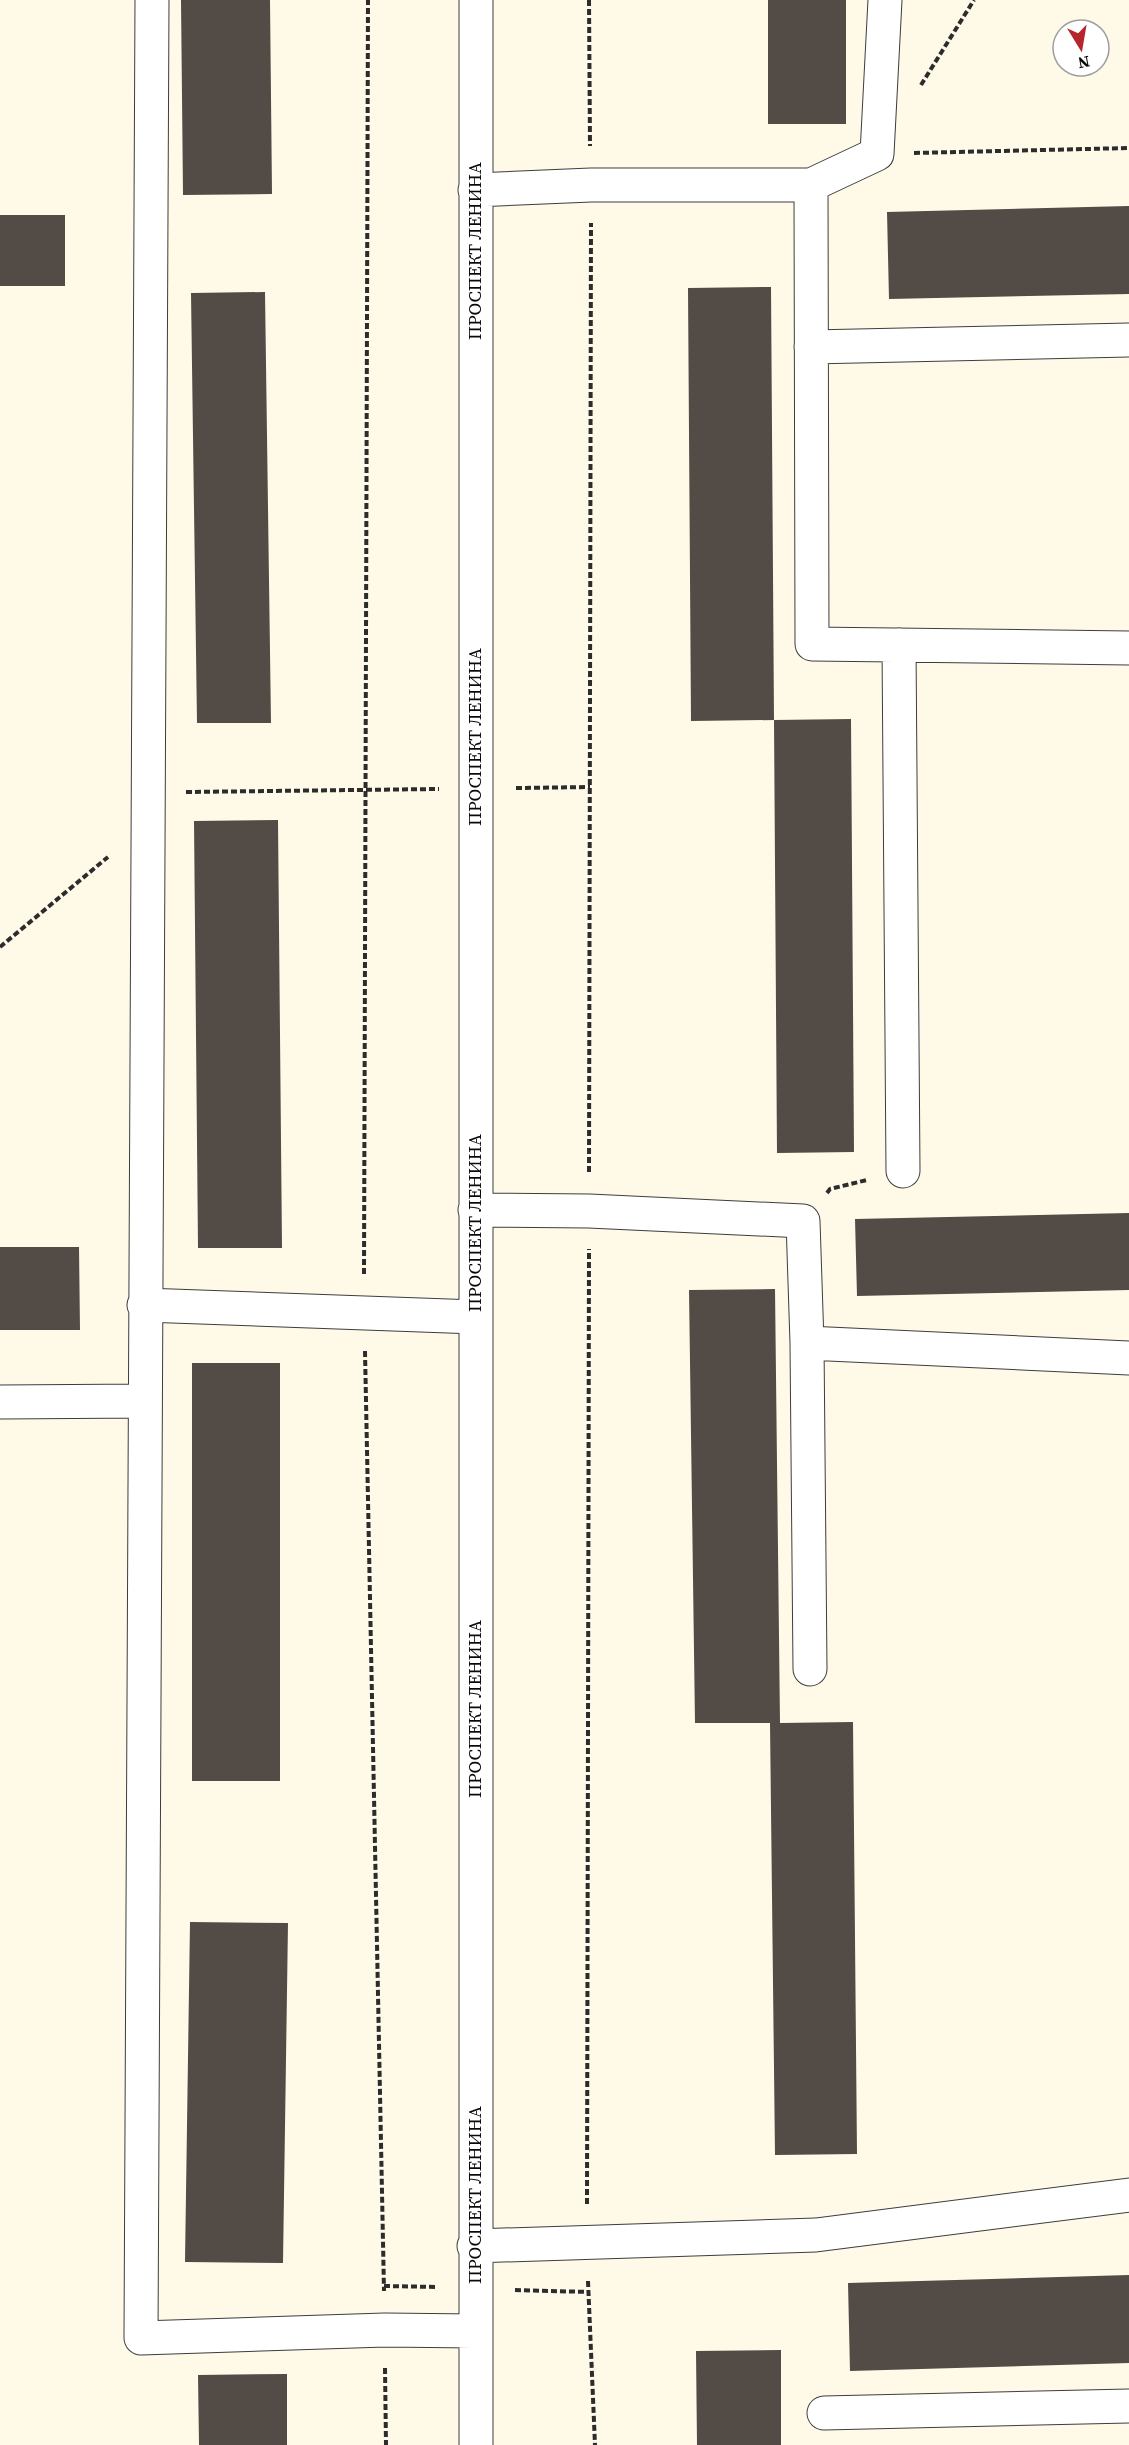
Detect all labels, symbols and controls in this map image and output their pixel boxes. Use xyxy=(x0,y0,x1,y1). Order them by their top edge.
north arrow xyxy=(1051,18,1111,78)
text: N xyxy=(1076,51,1092,75)
street label: ПРОСПЕКТ ЛЕНИНА xyxy=(462,162,487,340)
street label: ПРОСПЕКТ ЛЕНИНА xyxy=(462,648,487,826)
street label: ПРОСПЕКТ ЛЕНИНА xyxy=(462,1134,487,1312)
street label: ПРОСПЕКТ ЛЕНИНА xyxy=(462,1620,487,1798)
street label: ПРОСПЕКТ ЛЕНИНА xyxy=(462,2106,487,2284)

